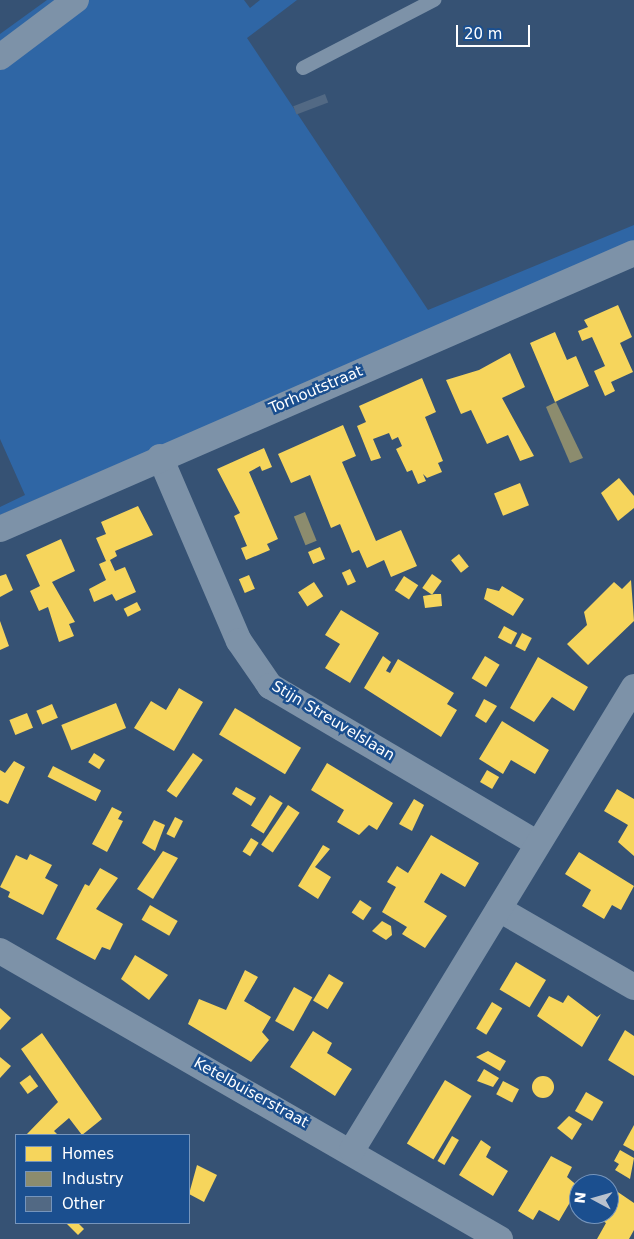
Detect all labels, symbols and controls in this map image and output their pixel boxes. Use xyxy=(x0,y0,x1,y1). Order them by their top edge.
scale bar xyxy=(459,15,533,47)
text: 20 m xyxy=(464,25,502,43)
street label: Torhoutstraat xyxy=(267,362,365,418)
street label: Stijn Streuvelslaan xyxy=(268,677,398,765)
street label: Ketelbuiserstraat xyxy=(191,1054,311,1132)
legend xyxy=(15,1134,190,1224)
text: Homes xyxy=(62,1145,114,1163)
text: Industry xyxy=(62,1170,124,1188)
north arrow xyxy=(569,1174,619,1224)
text: N xyxy=(572,1191,589,1204)
text: Other xyxy=(62,1195,105,1213)

